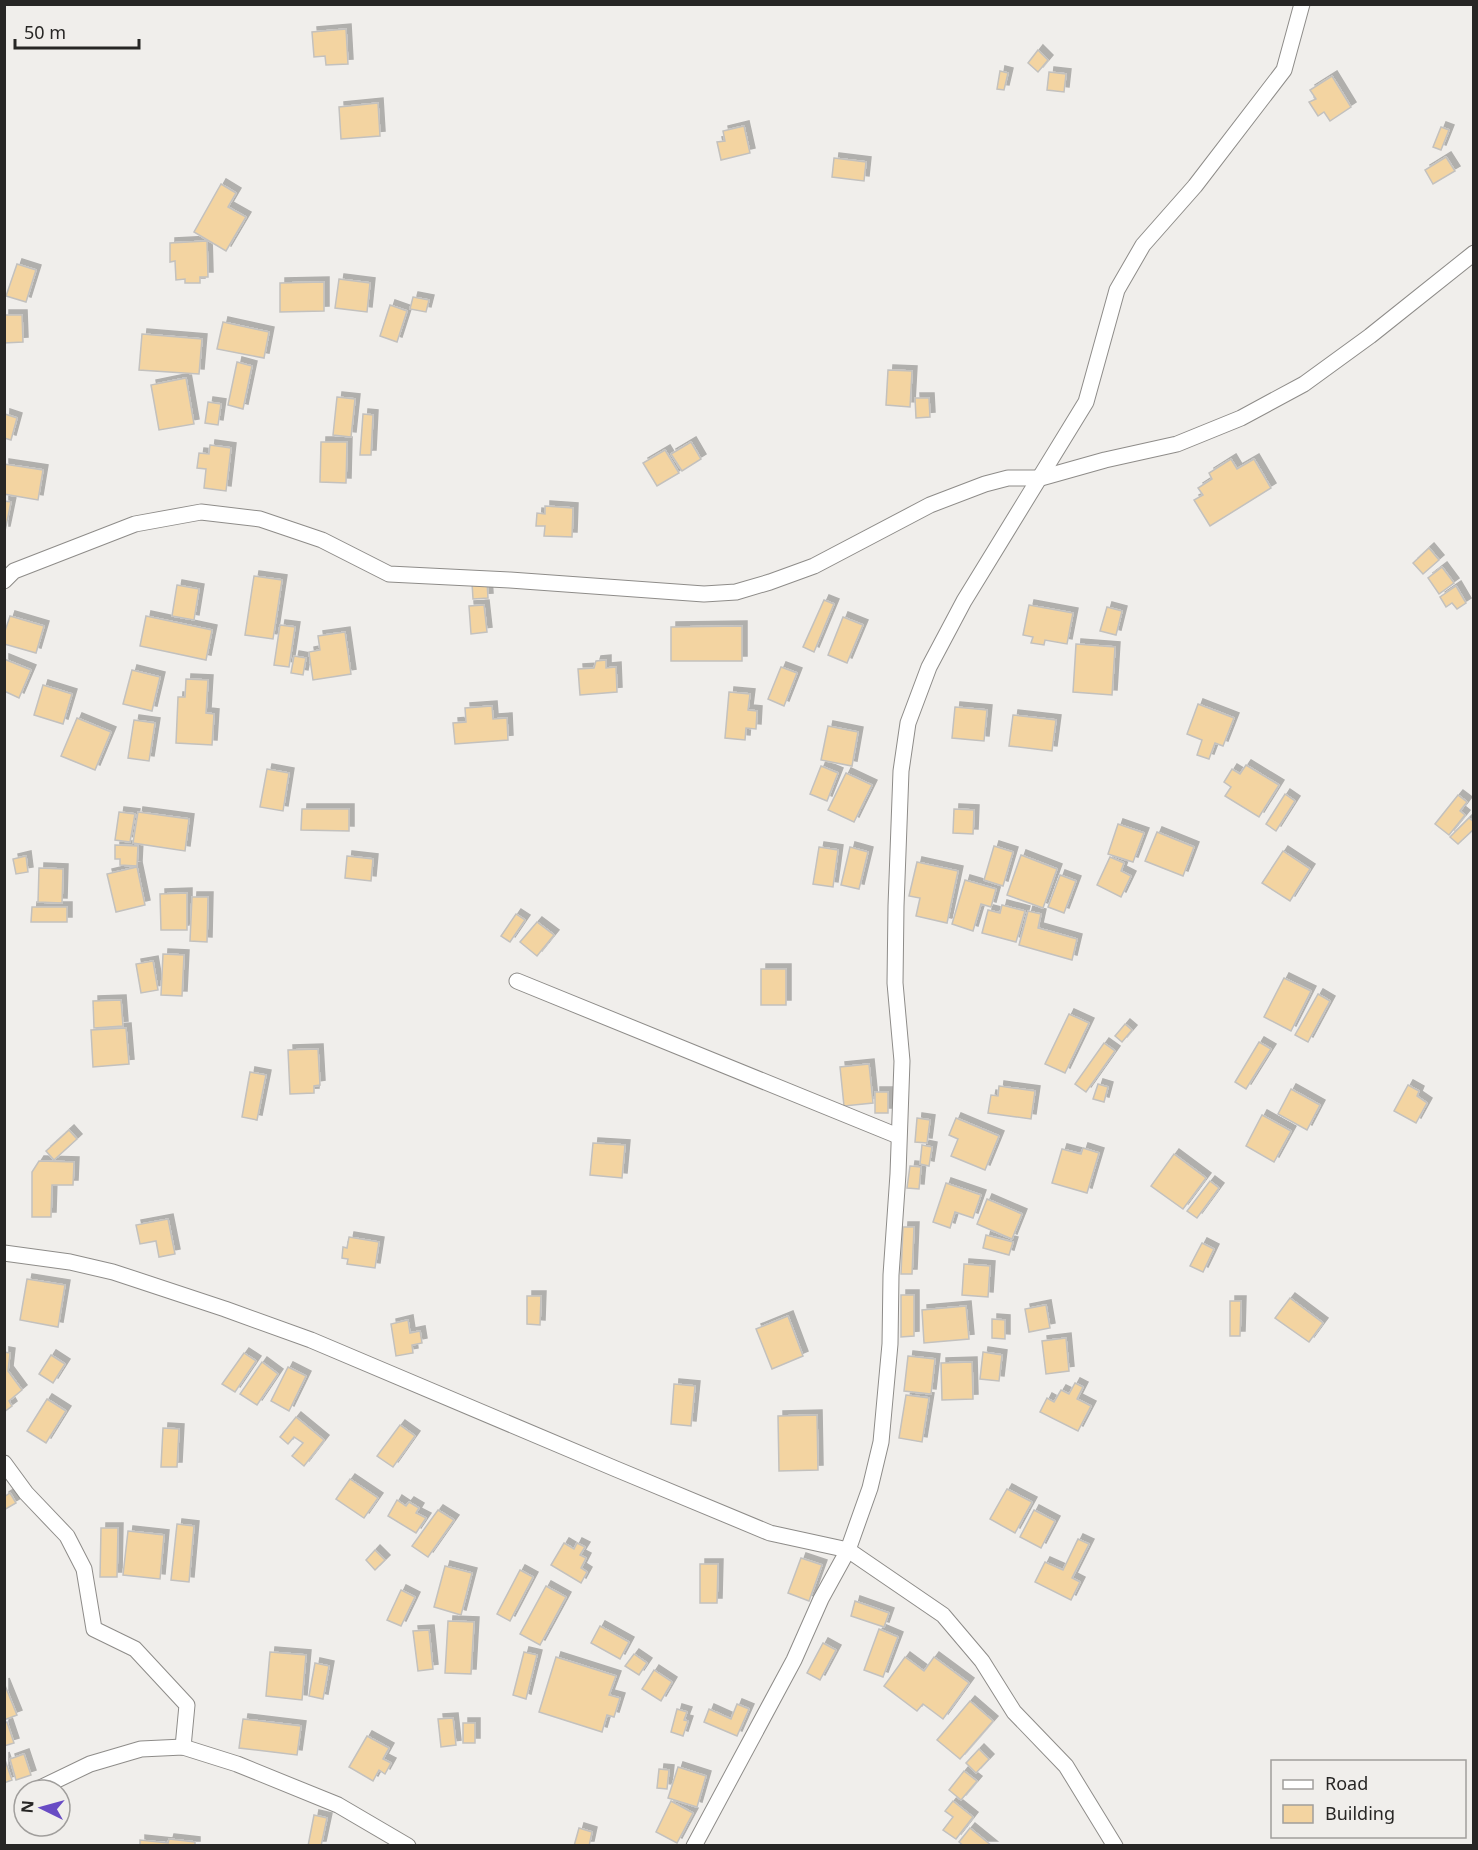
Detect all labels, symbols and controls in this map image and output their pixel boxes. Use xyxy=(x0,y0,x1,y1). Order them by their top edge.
scale bar xyxy=(15,12,140,50)
text: 50 m xyxy=(24,20,66,44)
legend xyxy=(1271,1760,1466,1838)
text: Road xyxy=(1325,1771,1368,1795)
north arrow xyxy=(12,1778,72,1838)
text: N xyxy=(16,1799,39,1814)
text: Building xyxy=(1325,1801,1395,1825)

